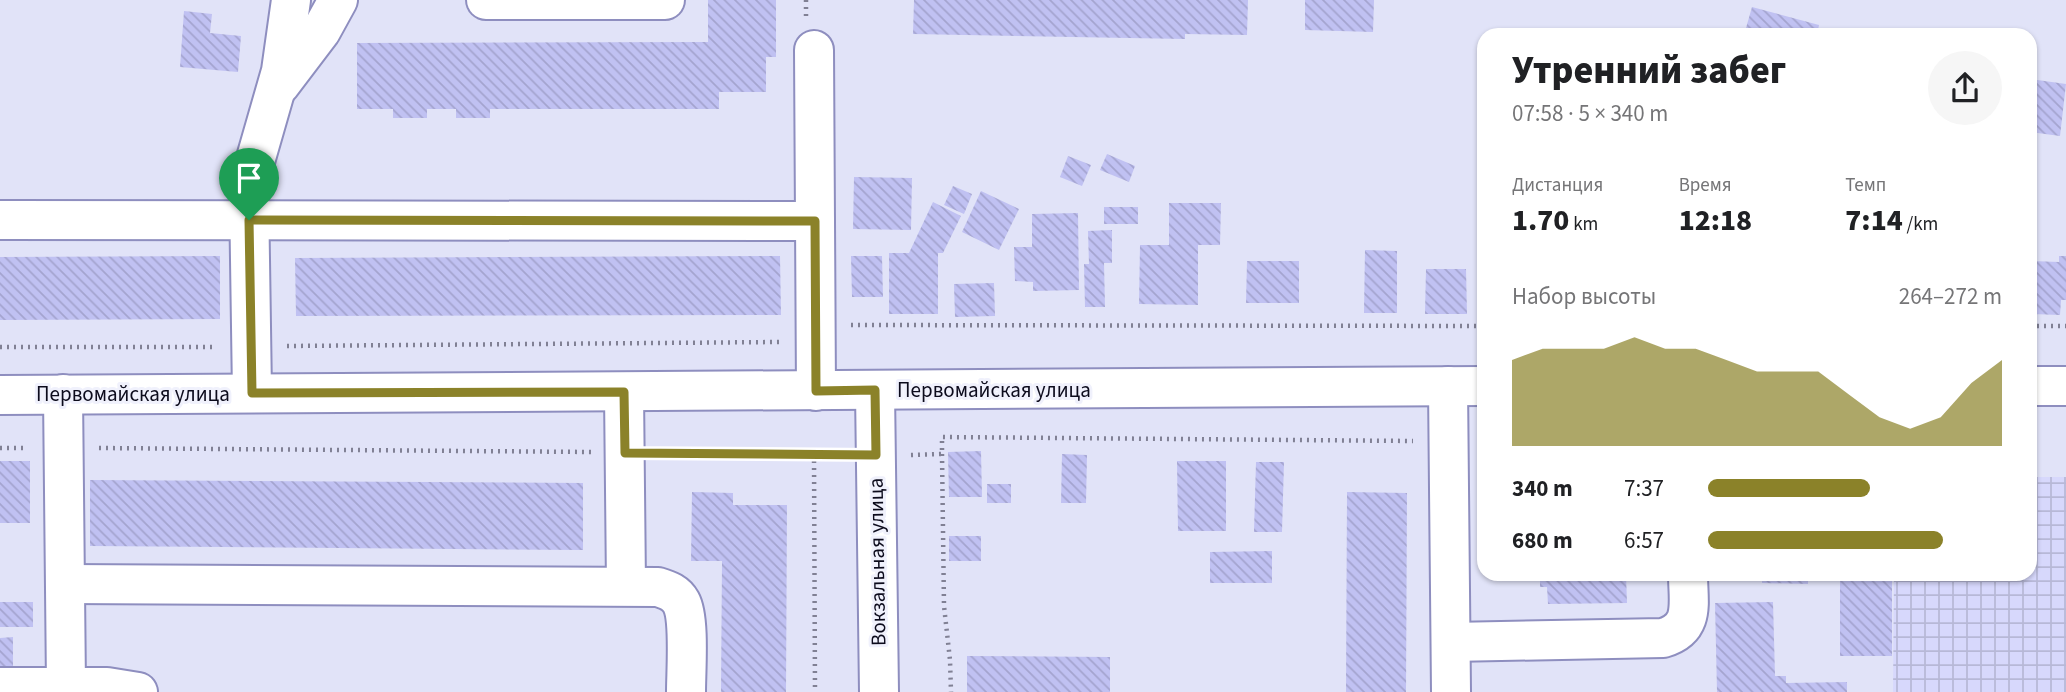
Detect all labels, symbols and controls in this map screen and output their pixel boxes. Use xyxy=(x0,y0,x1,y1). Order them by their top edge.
text: Утренний забег xyxy=(1512,44,1786,98)
button: share xyxy=(1928,51,2002,125)
text: 07:58 · 5 × 340 m xyxy=(1512,97,1668,130)
pin xyxy=(219,148,279,220)
icon: arrive xyxy=(230,159,268,197)
text: Дистанция xyxy=(1512,172,1603,199)
text: Время xyxy=(1679,172,1732,199)
text: Темп xyxy=(1845,172,1886,199)
text: 1.70 xyxy=(1512,199,1569,242)
text: 12:18 xyxy=(1679,199,1752,242)
text: 7:14 xyxy=(1845,199,1903,242)
text: km xyxy=(1569,211,1598,238)
text: /km xyxy=(1903,211,1938,238)
text: Набор высоты xyxy=(1512,280,1656,313)
text: 264–272 m xyxy=(1899,280,2002,313)
street label: Первомайская улица xyxy=(897,375,1091,405)
street label: Первомайская улица xyxy=(36,379,230,409)
text: 340 m xyxy=(1512,472,1573,505)
text: 7:37 xyxy=(1624,472,1664,505)
street label: Вокзальная улица xyxy=(861,478,893,646)
text: 680 m xyxy=(1512,524,1573,557)
text: 6:57 xyxy=(1624,524,1664,557)

